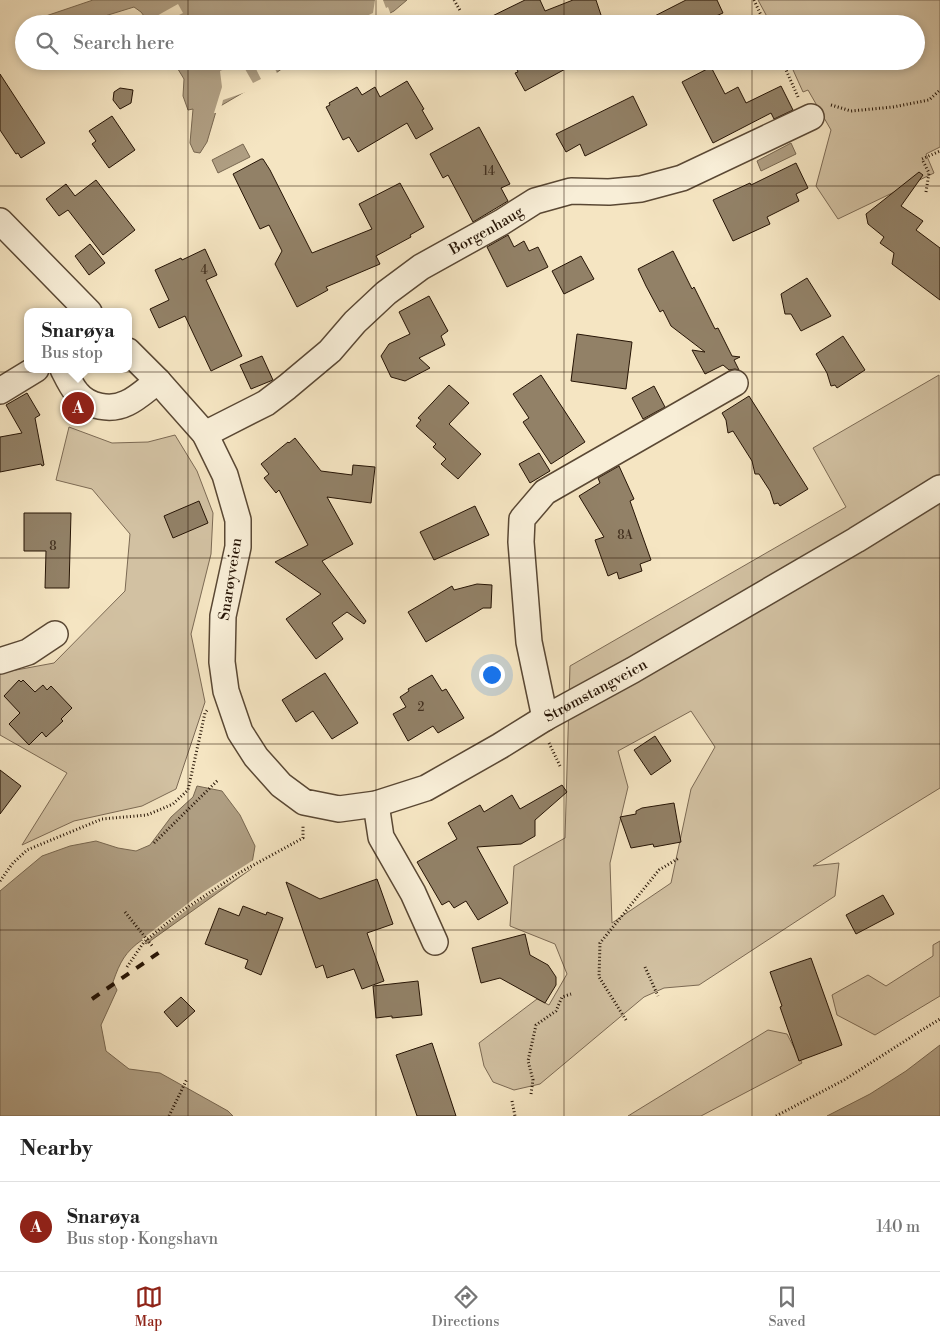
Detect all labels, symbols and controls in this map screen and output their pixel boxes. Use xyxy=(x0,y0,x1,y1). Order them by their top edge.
search box xyxy=(15,15,925,70)
icon: search xyxy=(33,29,61,57)
text: Search here xyxy=(73,31,174,55)
house number: 14 xyxy=(483,164,495,179)
street label: Borgenhaug xyxy=(445,202,527,260)
house number: 4 xyxy=(200,263,208,278)
popup xyxy=(24,308,132,373)
text: Snarøya xyxy=(41,319,115,343)
text: Bus stop xyxy=(41,343,103,363)
pin: A xyxy=(62,389,94,427)
house number: 8A xyxy=(617,528,634,543)
street label: Snarøyveien xyxy=(215,536,246,622)
house number: 8 xyxy=(49,539,57,554)
street label: Strømstangveien xyxy=(541,655,651,727)
your location xyxy=(479,662,505,688)
house number: 2 xyxy=(418,700,425,715)
text: Nearby xyxy=(20,1136,93,1162)
text: Snarøya xyxy=(67,1205,140,1229)
text: A xyxy=(30,1217,42,1237)
text: 140 m xyxy=(876,1217,920,1237)
text: Bus stop · Kongshavn xyxy=(67,1229,218,1249)
tab: Map xyxy=(135,1283,163,1331)
tab: Directions xyxy=(432,1283,499,1331)
tab: Saved xyxy=(769,1283,805,1331)

